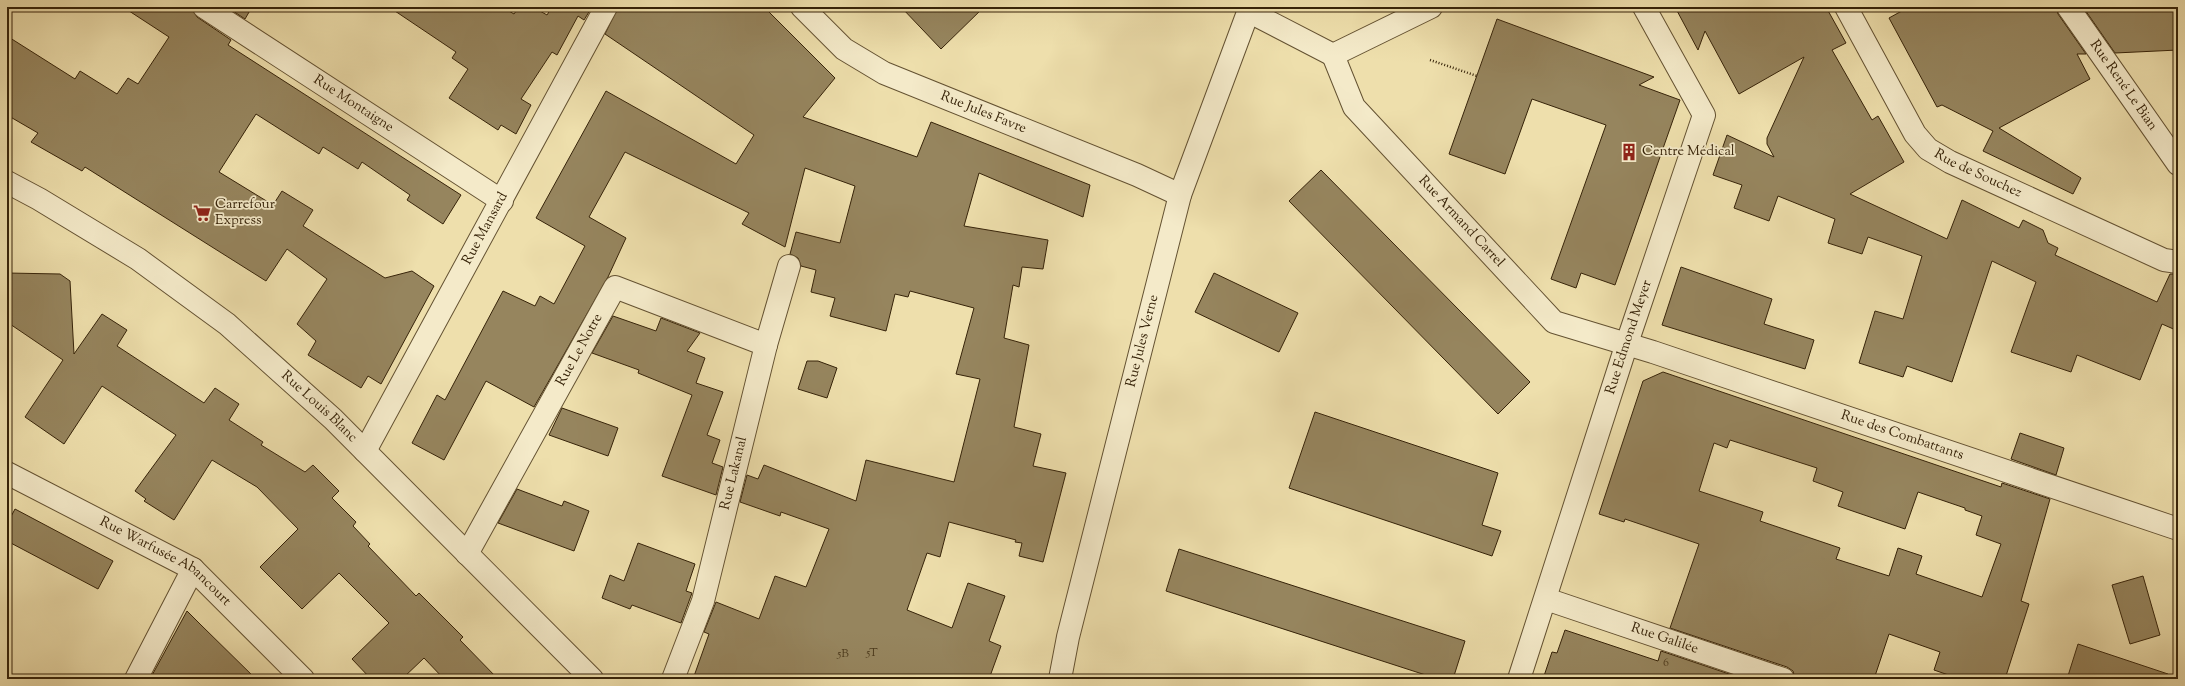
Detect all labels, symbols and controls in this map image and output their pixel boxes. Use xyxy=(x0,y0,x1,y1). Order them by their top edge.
street label: Rue René Le Bian xyxy=(2084,36,2162,135)
street label: Rue Montaigne xyxy=(309,71,397,138)
street label: Rue Jules Favre xyxy=(937,87,1029,139)
building icon: Centre Médical xyxy=(1619,142,1639,162)
place label: Centre Médical xyxy=(1642,142,1735,162)
street label: Rue de Souchez xyxy=(1930,145,2025,203)
street label: Rue Armand Carrel xyxy=(1413,172,1509,272)
street label: Rue Mansard xyxy=(458,189,514,268)
place label: Carrefour Express xyxy=(215,195,276,231)
supermarket icon: Carrefour Express xyxy=(192,203,212,223)
street label: Rue Edmond Meyer xyxy=(1601,277,1658,397)
street label: Rue Jules Verne xyxy=(1122,293,1164,389)
street label: Rue Le Notre xyxy=(552,310,608,390)
street label: Rue Louis Blanc xyxy=(276,367,361,447)
street label: Rue des Combattants xyxy=(1838,406,1966,466)
street label: Rue Lakanal xyxy=(716,435,753,512)
street label: Rue Warfusée Abancourt xyxy=(96,512,235,611)
street label: Rue Galilée xyxy=(1628,618,1701,660)
house number: 5T xyxy=(865,644,878,662)
house number: 5B xyxy=(836,645,849,663)
house number: 6 xyxy=(1663,654,1669,672)

